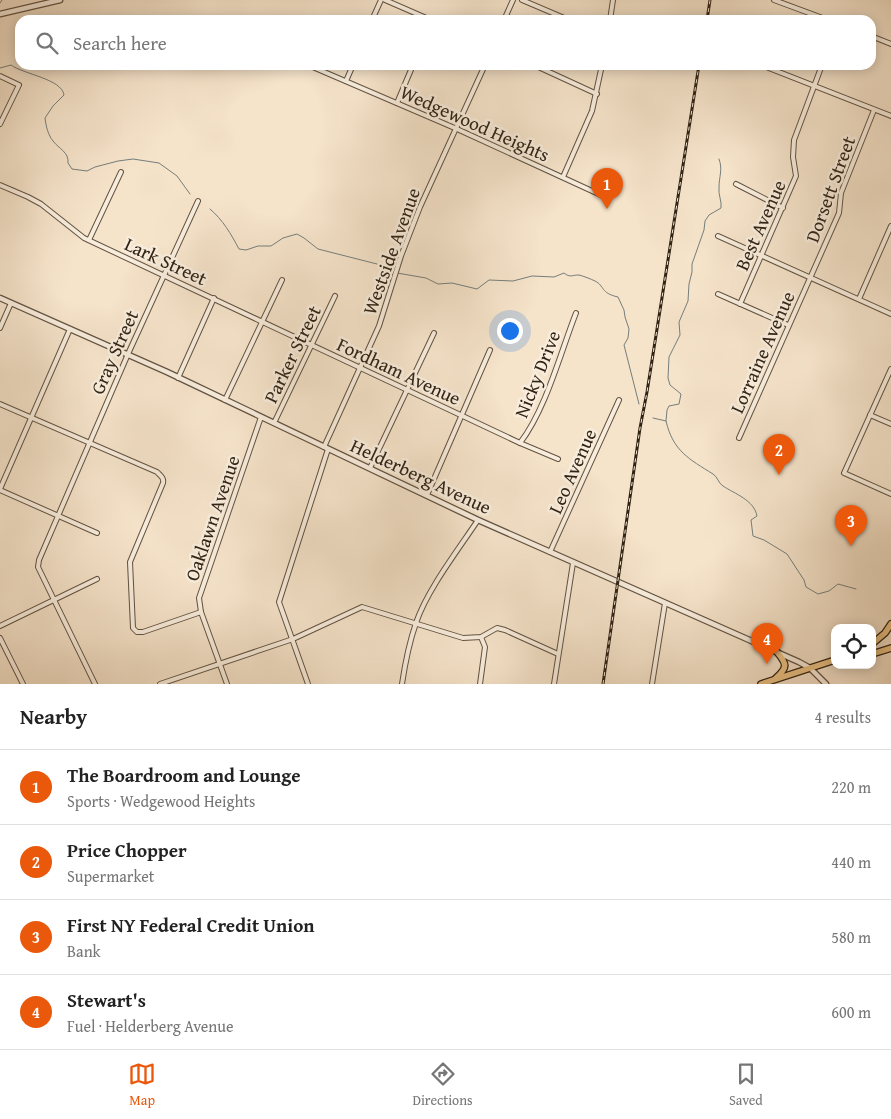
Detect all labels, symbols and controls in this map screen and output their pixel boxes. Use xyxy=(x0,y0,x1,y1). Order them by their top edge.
search box xyxy=(15,15,876,70)
icon: search xyxy=(33,29,61,57)
text: Search here xyxy=(73,29,167,57)
street label: Wedgewood Heights xyxy=(396,77,554,169)
street label: Dorsett Street xyxy=(798,132,862,246)
pin: 1 xyxy=(591,168,623,209)
street label: Best Avenue xyxy=(728,175,792,275)
street label: Westside Avenue xyxy=(355,184,427,318)
street label: Lark Street xyxy=(120,230,212,292)
street label: Lorraine Avenue xyxy=(723,286,801,417)
street label: Parker Street xyxy=(256,300,328,407)
street label: Gray Street xyxy=(83,305,145,399)
your location xyxy=(497,318,523,344)
street label: Nicky Drive xyxy=(507,326,567,422)
street label: Fordham Avenue xyxy=(332,330,466,412)
street label: Leo Avenue xyxy=(541,424,603,518)
street label: Helderberg Avenue xyxy=(346,431,496,521)
pin: 2 xyxy=(763,434,795,475)
street label: Oaklawn Avenue xyxy=(177,451,247,584)
pin: 3 xyxy=(835,505,867,546)
pin: 4 xyxy=(751,623,783,664)
map controls xyxy=(831,624,876,669)
button: locate xyxy=(831,624,876,669)
text: Nearby xyxy=(20,701,87,732)
text: 4 results xyxy=(814,705,871,729)
text: The Boardroom and Lounge xyxy=(67,761,301,789)
text: 1 xyxy=(32,775,40,799)
text: 220 m xyxy=(831,775,871,799)
text: Sports · Wedgewood Heights xyxy=(67,789,255,813)
text: Price Chopper xyxy=(67,836,187,864)
text: 2 xyxy=(32,850,40,874)
text: 440 m xyxy=(831,850,871,874)
text: Supermarket xyxy=(67,864,154,888)
text: First NY Federal Credit Union xyxy=(67,911,315,939)
text: 3 xyxy=(32,925,40,949)
text: 580 m xyxy=(831,925,871,949)
text: Bank xyxy=(67,939,101,963)
text: Stewart's xyxy=(67,986,146,1014)
text: 4 xyxy=(32,1000,40,1024)
text: 600 m xyxy=(831,1000,871,1024)
text: Fuel · Helderberg Avenue xyxy=(67,1014,233,1038)
tab: Map xyxy=(128,1060,156,1110)
tab: Directions xyxy=(412,1060,473,1110)
tab: Saved xyxy=(729,1060,763,1110)

